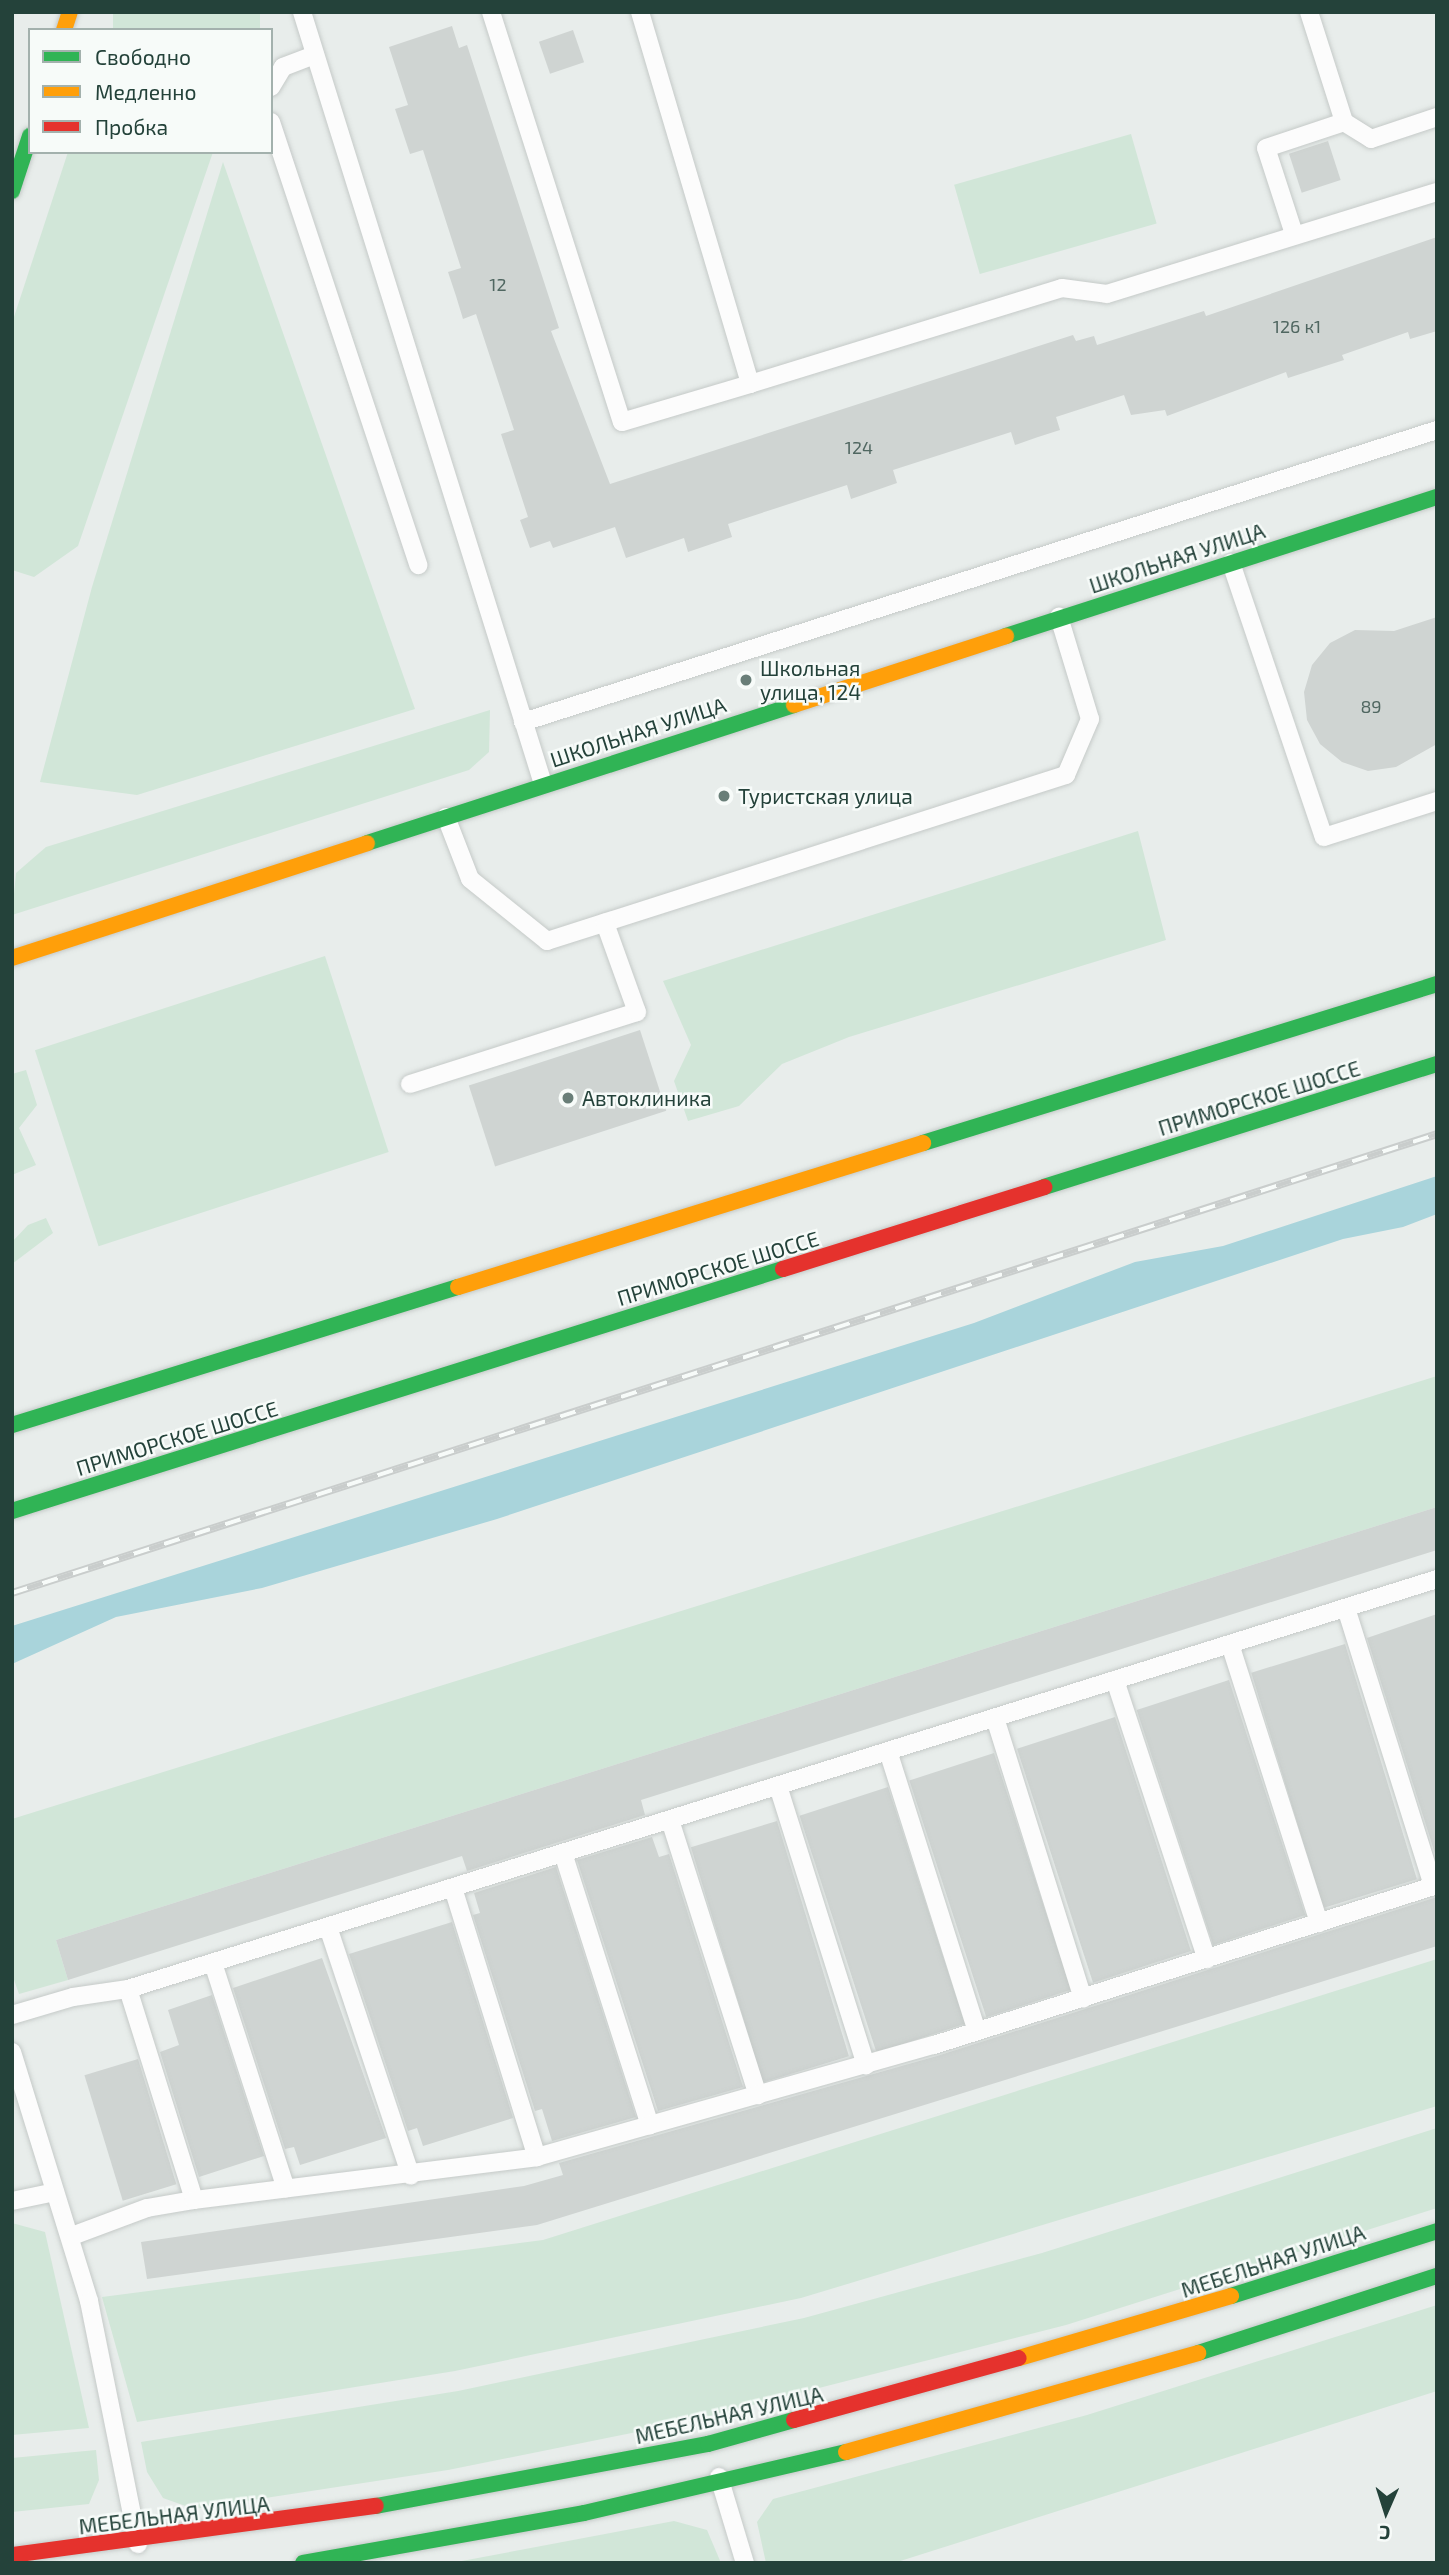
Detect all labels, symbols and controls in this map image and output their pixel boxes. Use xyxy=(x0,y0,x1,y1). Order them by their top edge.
legend xyxy=(28,28,273,154)
text: Свободно xyxy=(95,44,191,69)
text: Медленно xyxy=(95,79,197,104)
text: Пробка xyxy=(95,114,168,139)
house number: 12 xyxy=(489,273,507,295)
house number: 126 к1 xyxy=(1273,315,1321,337)
house number: 124 xyxy=(845,436,873,458)
street label: ШКОЛЬНАЯ УЛИЦА xyxy=(1086,518,1268,598)
place label: Школьная улица, 124 xyxy=(760,655,861,705)
marker: Школьная улица, 124 xyxy=(738,672,754,688)
street label: ШКОЛЬНАЯ УЛИЦА xyxy=(547,692,729,772)
house number: 89 xyxy=(1360,695,1382,717)
place label: Туристская улица xyxy=(738,783,913,809)
marker: Туристская улица xyxy=(716,788,732,804)
street label: ПРИМОРСКОЕ ШОССЕ xyxy=(1155,1055,1363,1141)
place label: Автоклиника xyxy=(582,1085,712,1111)
marker: Автоклиника xyxy=(560,1090,576,1106)
street label: ПРИМОРСКОЕ ШОССЕ xyxy=(614,1225,822,1311)
street label: ПРИМОРСКОЕ ШОССЕ xyxy=(73,1395,281,1481)
street label: МЕБЕЛЬНАЯ УЛИЦА xyxy=(1178,2219,1368,2303)
street label: МЕБЕЛЬНАЯ УЛИЦА xyxy=(633,2381,825,2449)
north arrow xyxy=(1351,2477,1421,2547)
street label: МЕБЕЛЬНАЯ УЛИЦА xyxy=(77,2491,271,2539)
text: С xyxy=(1379,2522,1391,2545)

